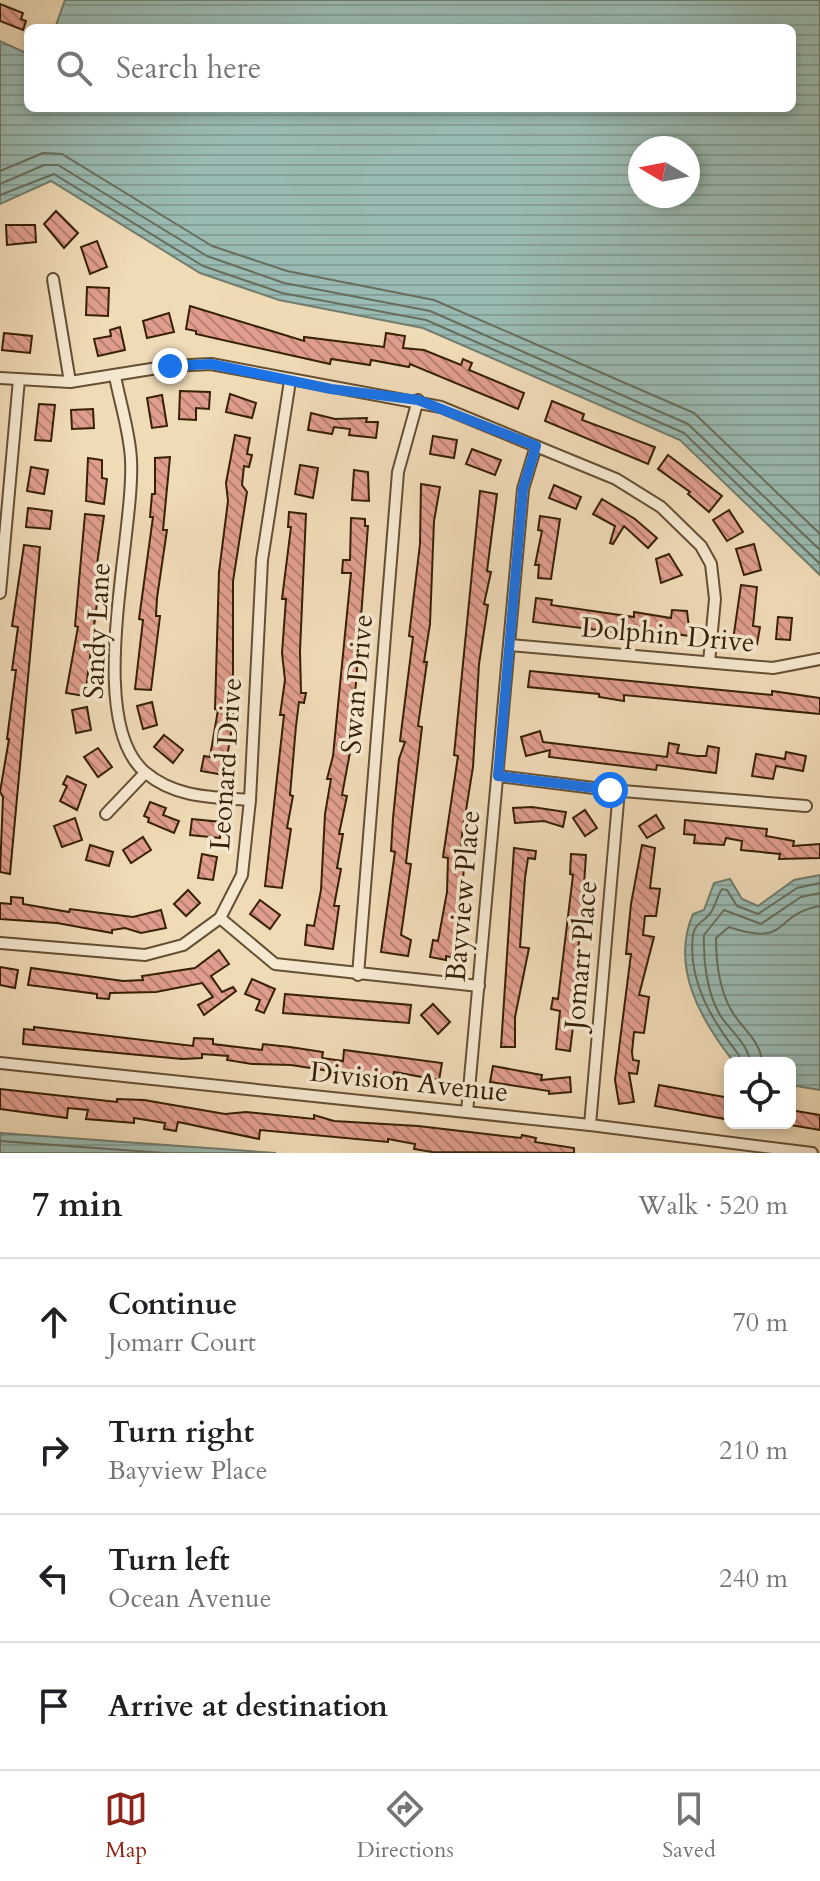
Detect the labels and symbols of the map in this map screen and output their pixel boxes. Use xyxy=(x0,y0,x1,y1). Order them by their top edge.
north arrow xyxy=(628,136,700,208)
route end xyxy=(152,348,188,384)
street label: Sandy Lane xyxy=(74,562,120,700)
street label: Dolphin Drive xyxy=(580,608,756,662)
street label: Swan Drive xyxy=(332,613,382,755)
street label: Leonard Drive xyxy=(201,676,251,852)
route start xyxy=(592,772,628,808)
street label: Bayview Place xyxy=(437,809,489,983)
street label: Jomarr Place xyxy=(555,879,606,1035)
street label: Division Avenue xyxy=(308,1053,510,1111)

